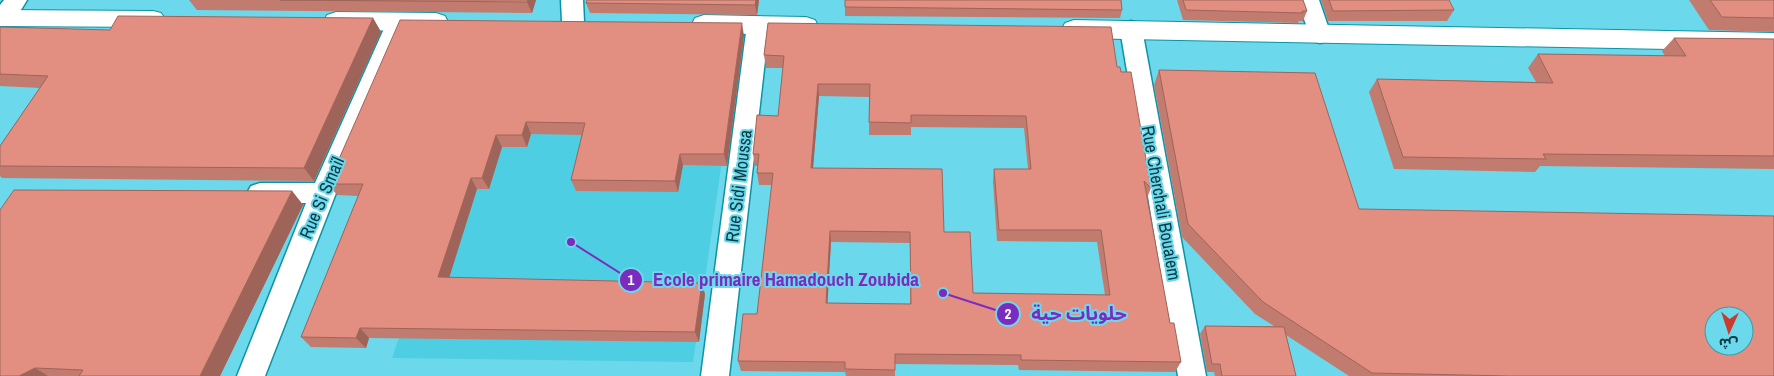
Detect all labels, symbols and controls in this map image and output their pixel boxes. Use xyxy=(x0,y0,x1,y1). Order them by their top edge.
street label: Rue Cherchali Boualem xyxy=(1136,124,1187,282)
street label: Rue Sidi Moussa xyxy=(719,128,758,244)
street label: Rue Si Smaïl xyxy=(293,153,350,243)
callout: Ecole primaire Hamadouch Zoubida xyxy=(618,263,929,297)
text: Ecole primaire Hamadouch Zoubida xyxy=(653,266,919,292)
text: 1 xyxy=(628,269,635,290)
callout: حلويات حية xyxy=(996,297,1136,331)
text: حلويات حية xyxy=(1031,300,1127,326)
text: 2 xyxy=(1005,303,1012,324)
north arrow xyxy=(1704,306,1754,356)
text: ش xyxy=(1718,334,1738,353)

